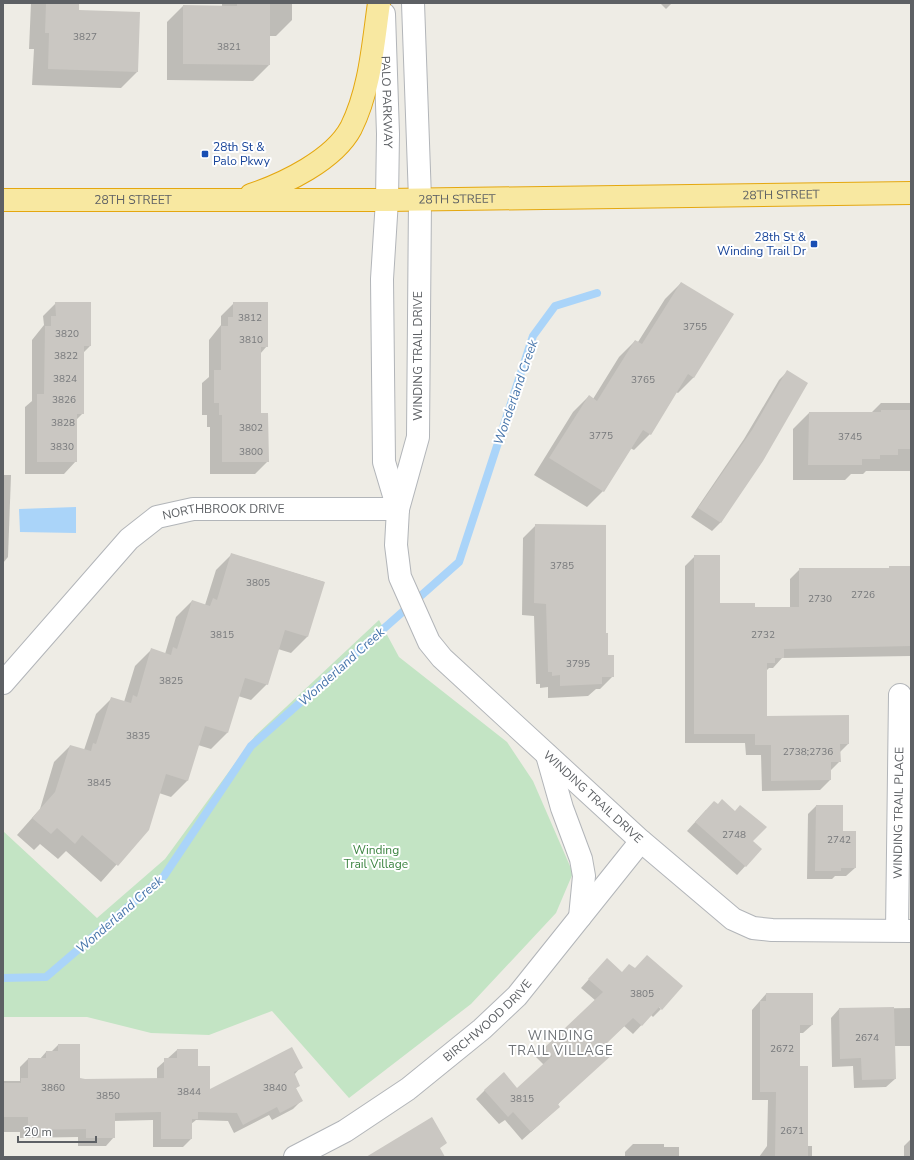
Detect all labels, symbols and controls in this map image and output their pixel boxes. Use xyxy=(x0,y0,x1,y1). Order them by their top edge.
house number: 3827 xyxy=(73,30,97,44)
house number: 3821 xyxy=(217,40,241,54)
street label: PALO PARKWAY xyxy=(377,55,396,149)
place label: 28th St & Palo Pkwy xyxy=(213,139,271,169)
marker: 28th St & Palo Pkwy xyxy=(200,149,210,159)
street label: 28TH STREET xyxy=(742,186,821,203)
street label: 28TH STREET xyxy=(418,191,497,208)
street label: 28TH STREET xyxy=(94,192,172,208)
place label: 28th St & Winding Trail Dr xyxy=(717,229,807,259)
marker: 28th St & Winding Trail Dr xyxy=(809,239,819,249)
street label: WINDING TRAIL DRIVE xyxy=(410,291,426,421)
house number: 3812 xyxy=(238,311,262,325)
house number: 3755 xyxy=(683,320,707,334)
house number: 3820 xyxy=(55,327,79,341)
house number: 3810 xyxy=(239,333,263,347)
water label: Wonderland Creek xyxy=(490,337,543,447)
house number: 3822 xyxy=(54,349,78,363)
house number: 3824 xyxy=(53,372,77,386)
house number: 3765 xyxy=(631,373,655,387)
house number: 3826 xyxy=(52,393,76,407)
house number: 3828 xyxy=(51,416,75,430)
house number: 3802 xyxy=(239,421,263,435)
house number: 3775 xyxy=(589,429,613,443)
house number: 3745 xyxy=(838,430,862,444)
house number: 3830 xyxy=(50,440,74,454)
house number: 3800 xyxy=(239,445,263,459)
street label: NORTHBROOK DRIVE xyxy=(161,501,285,524)
house number: 3785 xyxy=(550,559,574,573)
house number: 3805 xyxy=(246,576,270,590)
house number: 2726 xyxy=(851,588,875,602)
house number: 2730 xyxy=(808,592,832,606)
water label: Wonderland Creek xyxy=(295,623,389,710)
house number: 3815 xyxy=(210,628,234,642)
house number: 2732 xyxy=(751,628,775,642)
house number: 3795 xyxy=(566,657,590,671)
house number: 3825 xyxy=(159,674,183,688)
house number: 3835 xyxy=(126,729,150,743)
house number: 2738;2736 xyxy=(783,745,833,759)
street label: WINDING TRAIL DRIVE xyxy=(540,747,646,847)
street label: WINDING TRAIL PLACE xyxy=(890,747,907,879)
house number: 3845 xyxy=(87,776,111,790)
house number: 2748 xyxy=(722,828,746,842)
house number: 2742 xyxy=(827,833,851,847)
park label: Winding Trail Village xyxy=(344,842,408,872)
water label: Wonderland Creek xyxy=(72,872,167,958)
street label: BIRCHWOOD DRIVE xyxy=(440,976,535,1065)
house number: 3805 xyxy=(630,987,654,1001)
district label: WINDING TRAIL VILLAGE xyxy=(508,1027,614,1060)
house number: 2674 xyxy=(855,1031,879,1045)
house number: 2672 xyxy=(770,1042,794,1056)
house number: 3860 xyxy=(41,1081,65,1095)
house number: 3840 xyxy=(263,1081,287,1095)
house number: 3844 xyxy=(177,1085,201,1099)
house number: 3850 xyxy=(96,1089,120,1103)
house number: 3815 xyxy=(510,1092,534,1106)
scale bar xyxy=(18,1118,96,1144)
text: 20 m xyxy=(24,1124,52,1140)
house number: 2671 xyxy=(780,1124,804,1138)

